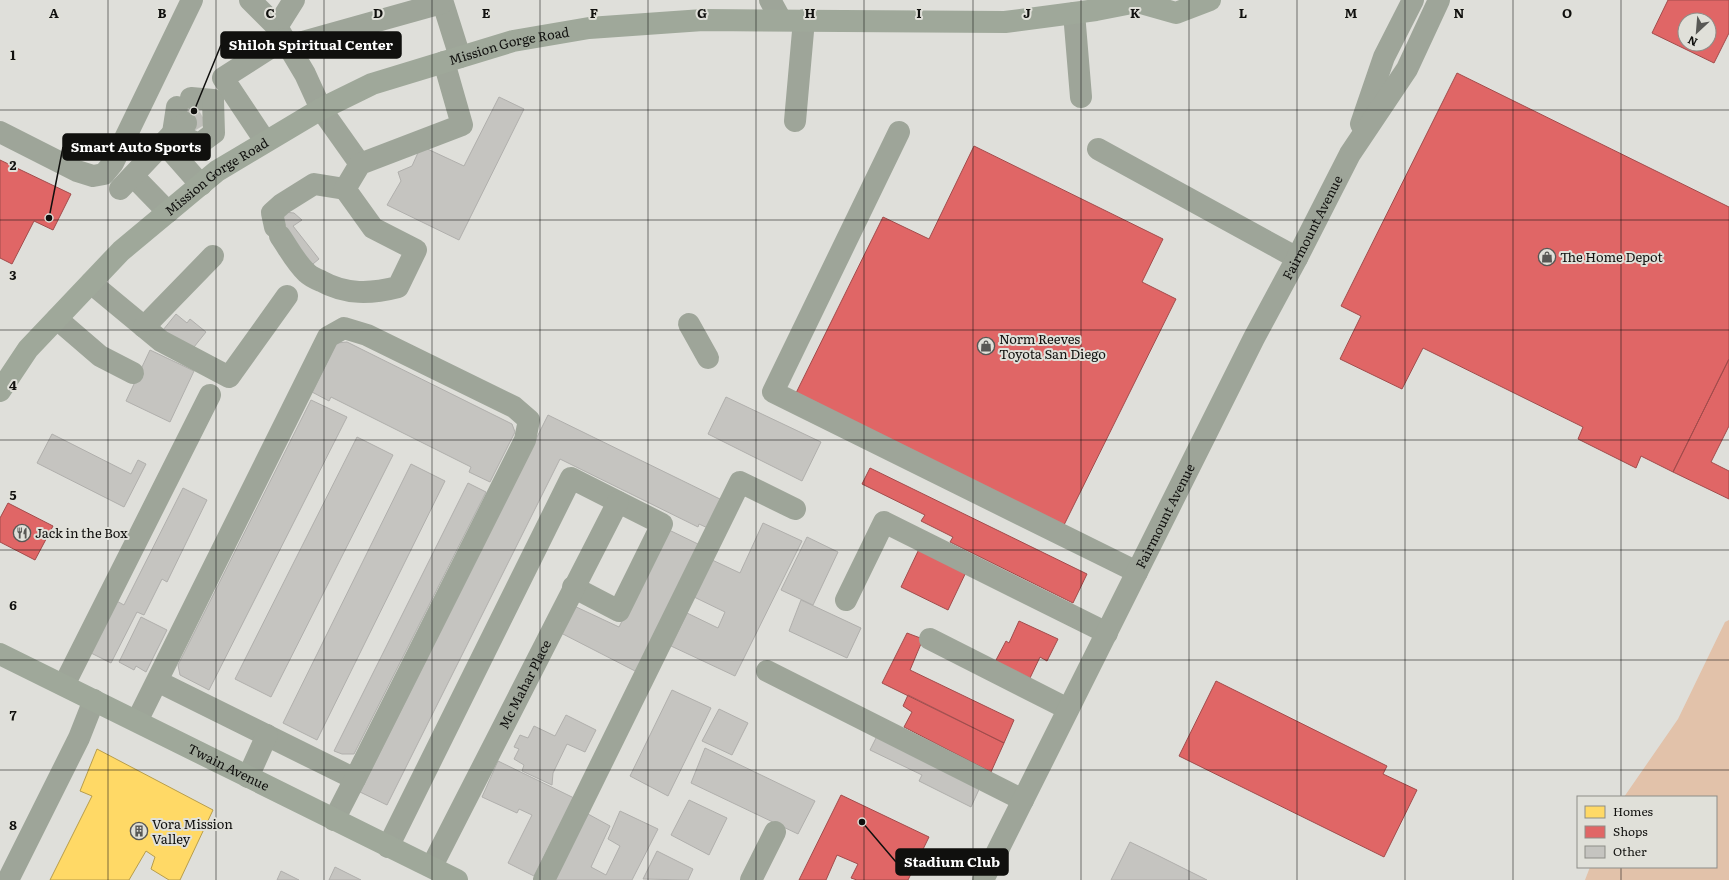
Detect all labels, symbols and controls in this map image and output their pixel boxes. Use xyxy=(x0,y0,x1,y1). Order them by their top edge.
text: A xyxy=(49,3,59,22)
text: B xyxy=(158,3,167,22)
text: C xyxy=(265,3,275,22)
text: D xyxy=(373,3,383,22)
text: E xyxy=(482,3,491,22)
text: F xyxy=(590,3,598,22)
text: G xyxy=(697,3,707,22)
text: H xyxy=(805,3,816,22)
text: I xyxy=(916,3,922,22)
text: J xyxy=(1023,3,1031,22)
text: K xyxy=(1130,3,1141,22)
text: L xyxy=(1239,3,1247,22)
text: M xyxy=(1345,3,1358,22)
text: N xyxy=(1454,3,1465,22)
text: O xyxy=(1562,3,1572,22)
north arrow xyxy=(1677,12,1717,52)
street label: Mission Gorge Road xyxy=(446,22,571,69)
callout: Shiloh Spiritual Center xyxy=(221,32,401,58)
text: N xyxy=(1685,33,1700,51)
text: Shiloh Spiritual Center xyxy=(229,34,394,54)
text: 1 xyxy=(10,45,16,64)
street label: Mission Gorge Road xyxy=(160,133,272,220)
callout: Smart Auto Sports xyxy=(63,134,210,160)
text: Smart Auto Sports xyxy=(71,136,201,156)
text: 2 xyxy=(10,155,17,174)
street label: Fairmount Avenue xyxy=(1277,171,1347,283)
shop icon: The Home Depot xyxy=(1537,247,1557,267)
place label: The Home Depot xyxy=(1560,247,1663,266)
text: 3 xyxy=(9,265,17,284)
place label: Norm Reeves Toyota San Diego xyxy=(999,329,1106,363)
shop icon: Norm Reeves Toyota San Diego xyxy=(976,336,996,356)
text: 4 xyxy=(9,375,17,394)
street label: Fairmount Avenue xyxy=(1130,460,1199,571)
text: 5 xyxy=(9,485,17,504)
restaurant icon: Jack in the Box xyxy=(12,523,32,543)
place label: Jack in the Box xyxy=(35,523,128,542)
text: 6 xyxy=(9,595,17,614)
street label: Mc Mahar Place xyxy=(494,636,555,732)
text: 7 xyxy=(9,705,17,724)
street label: Twain Avenue xyxy=(185,738,273,795)
legend xyxy=(1577,796,1717,868)
text: Homes xyxy=(1613,802,1653,820)
place label: Vora Mission Valley xyxy=(152,814,233,848)
text: 8 xyxy=(9,815,17,834)
building icon: Vora Mission Valley xyxy=(129,821,149,841)
text: Shops xyxy=(1613,822,1648,840)
text: Other xyxy=(1613,842,1647,860)
callout: Stadium Club xyxy=(896,849,1008,875)
text: Stadium Club xyxy=(904,851,1000,871)

